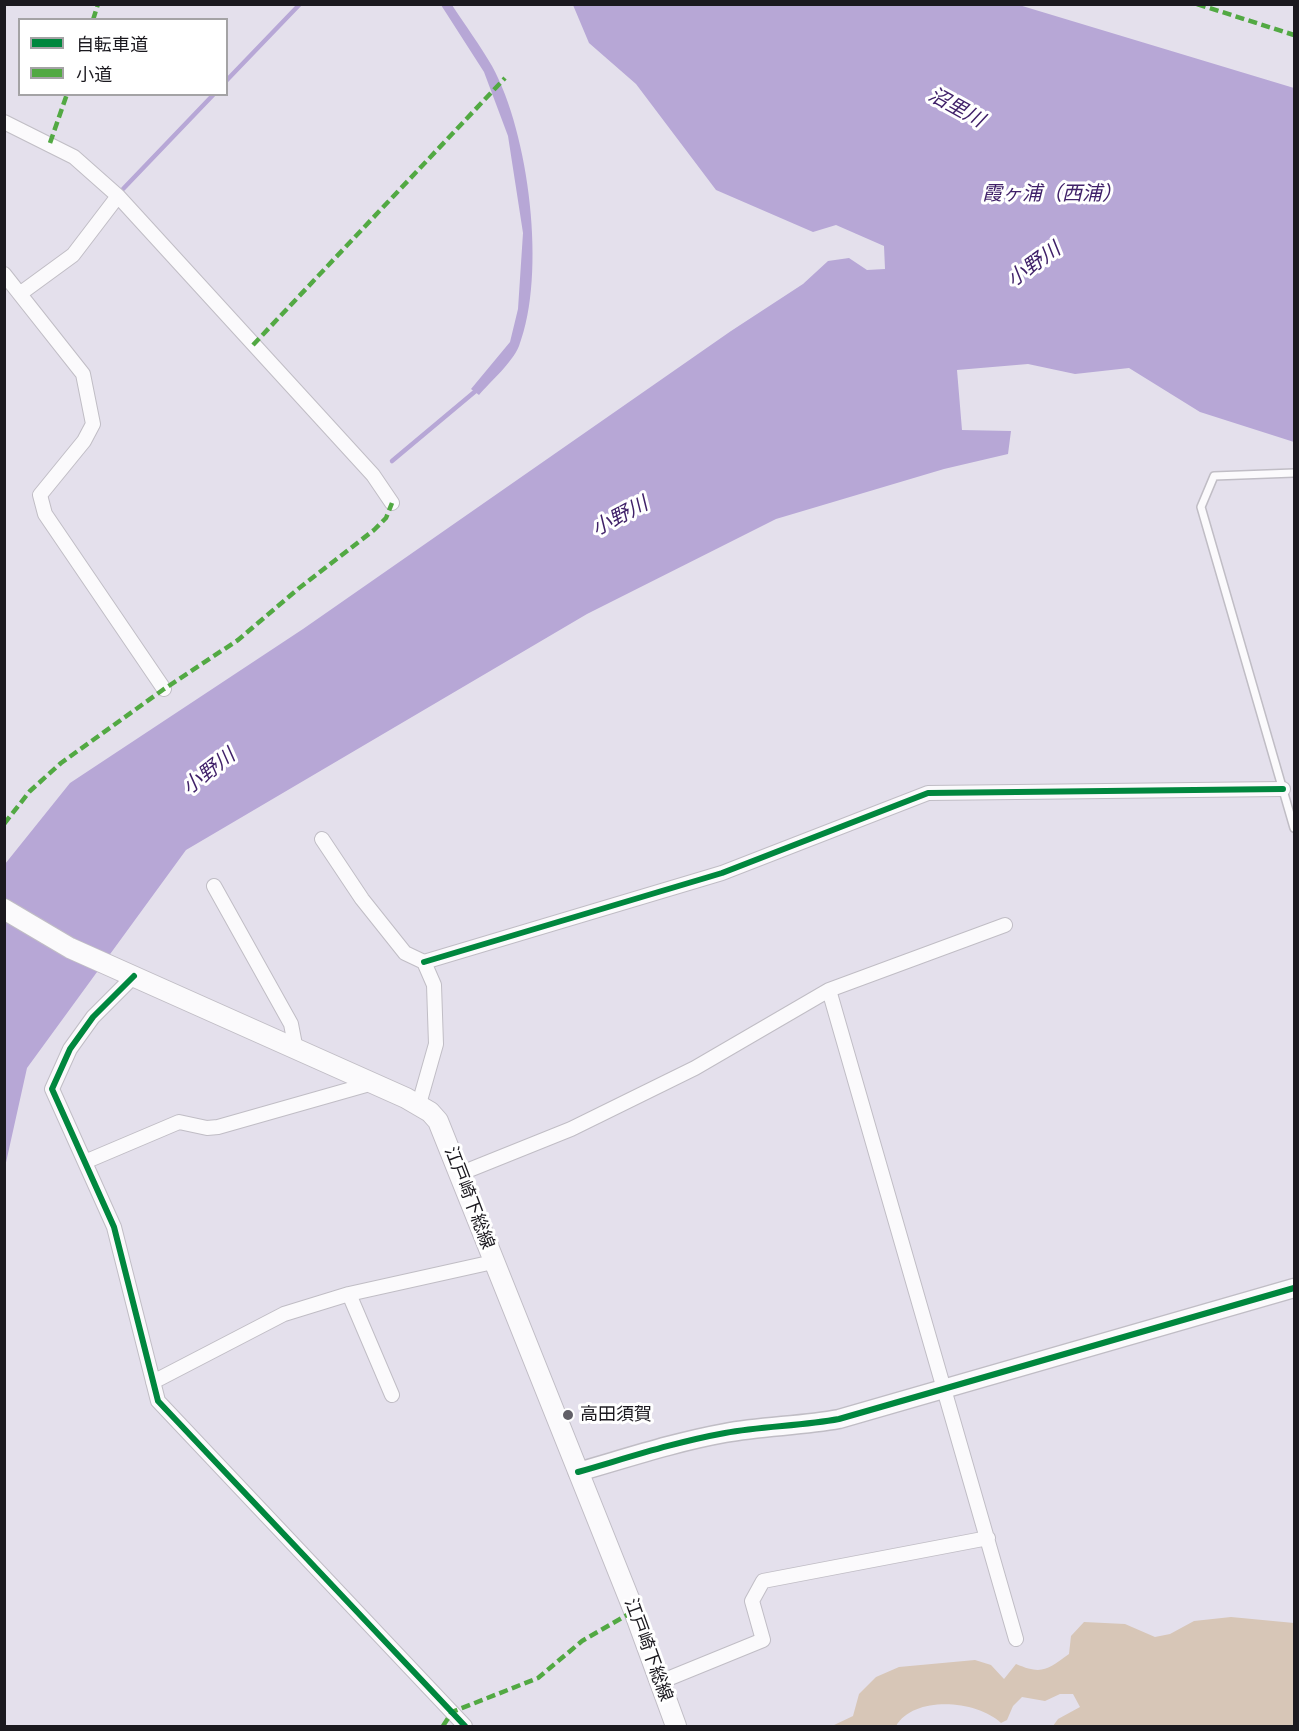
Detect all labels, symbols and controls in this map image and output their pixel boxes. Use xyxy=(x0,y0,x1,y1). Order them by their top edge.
legend xyxy=(18,18,228,96)
text: 自転車道 xyxy=(76,32,148,56)
text: 小道 xyxy=(76,62,112,86)
water label: 沼里川 xyxy=(924,83,988,133)
water label: 霞ヶ浦（西浦） xyxy=(982,182,1122,206)
water label: 小野川 xyxy=(1003,238,1065,292)
water label: 小野川 xyxy=(588,492,652,542)
water label: 小野川 xyxy=(178,744,240,800)
street label: 江戸崎下総線 xyxy=(440,1144,498,1252)
place label: 高田須賀 xyxy=(580,1404,652,1426)
marker: 高田須賀 xyxy=(561,1408,575,1422)
street label: 江戸崎下総線 xyxy=(619,1596,677,1704)

